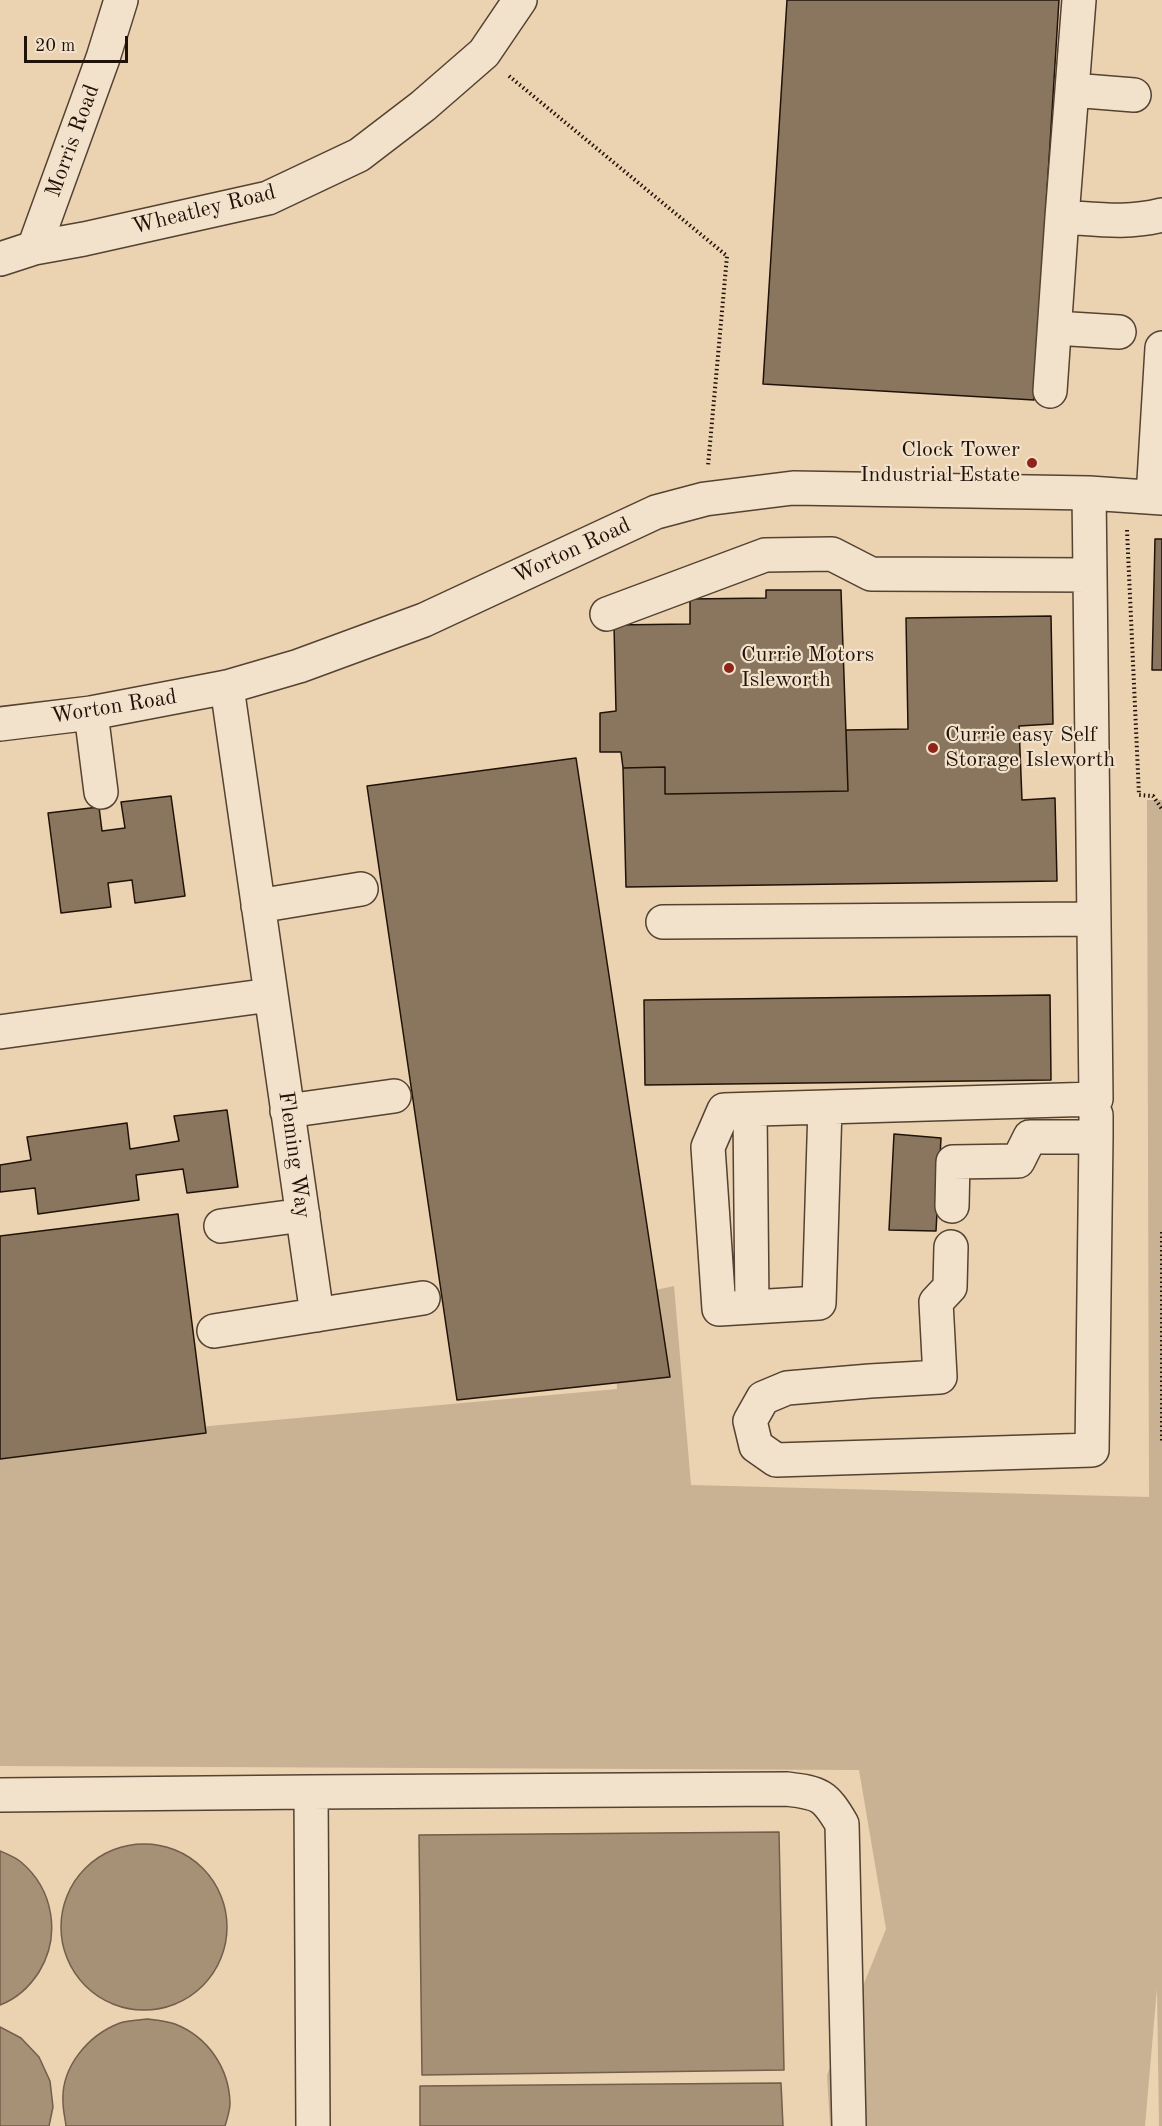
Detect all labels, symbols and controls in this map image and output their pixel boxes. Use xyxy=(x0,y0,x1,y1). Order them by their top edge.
scale bar xyxy=(27,24,130,62)
text: 20 m xyxy=(35,37,75,55)
street label: Morris Road xyxy=(40,81,106,201)
street label: Wheatley Road xyxy=(129,179,279,241)
place label: Clock Tower Industrial Estate xyxy=(860,437,1020,488)
marker: Clock Tower Industrial Estate xyxy=(1025,456,1039,470)
street label: Worton Road xyxy=(509,512,635,590)
place label: Currie Motors Isleworth xyxy=(741,642,874,694)
marker: Currie Motors Isleworth xyxy=(722,661,736,675)
street label: Worton Road xyxy=(49,684,179,730)
place label: Currie easy Self Storage Isleworth xyxy=(945,722,1115,774)
marker: Currie easy Self Storage Isleworth xyxy=(926,741,940,755)
street label: Fleming Way xyxy=(272,1090,316,1220)

